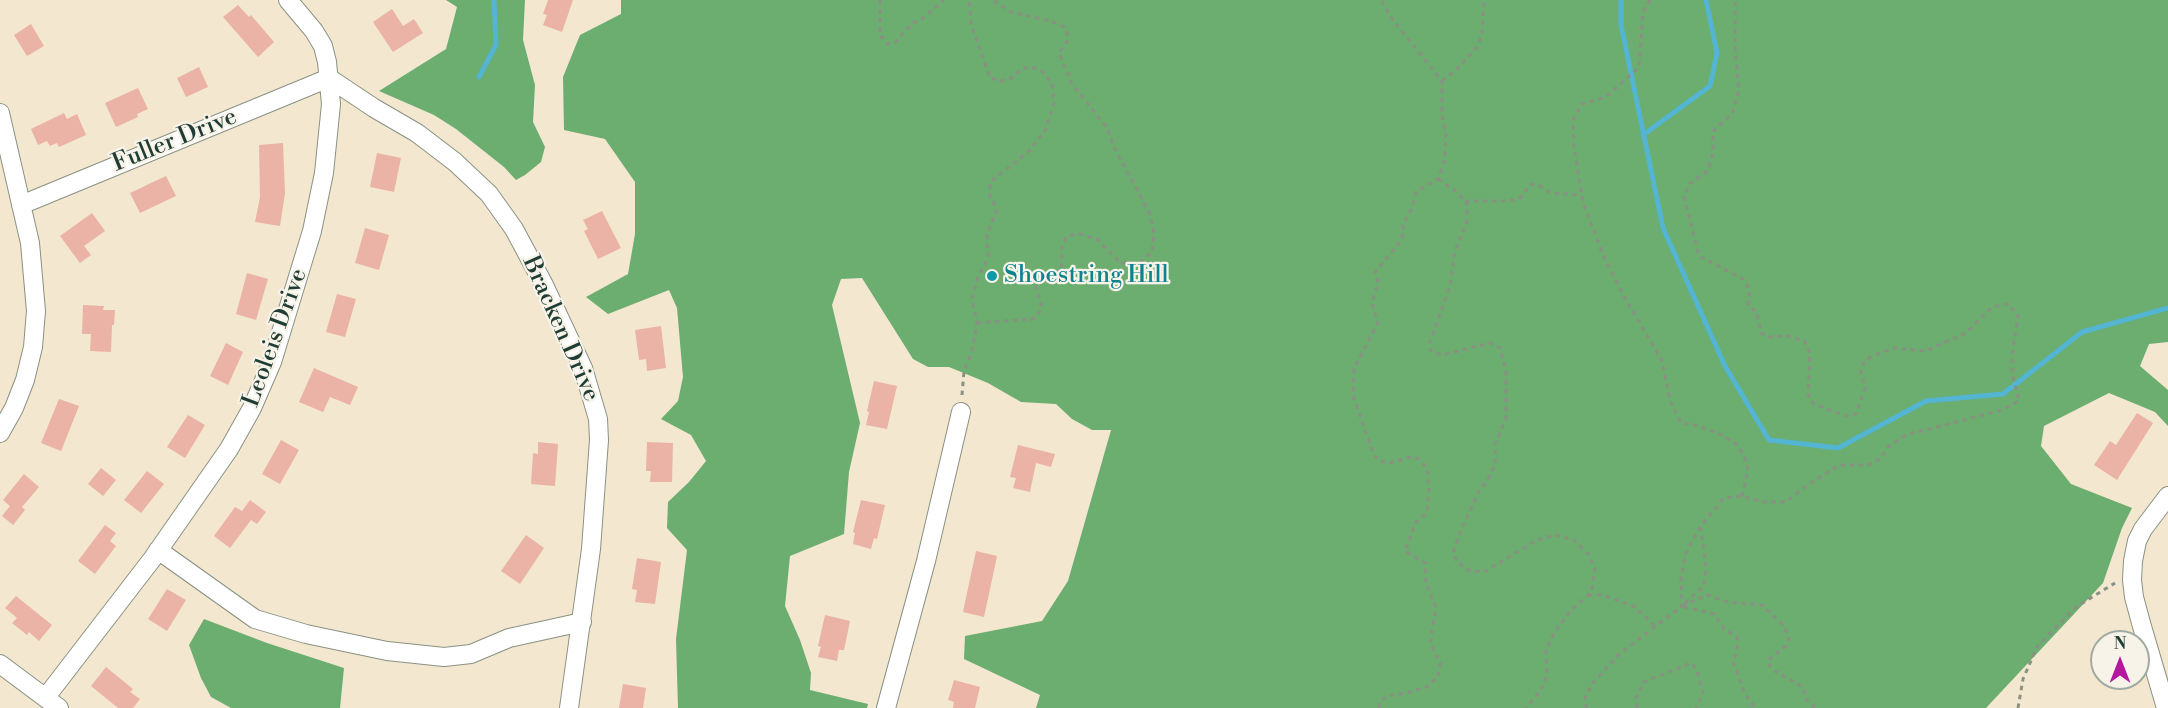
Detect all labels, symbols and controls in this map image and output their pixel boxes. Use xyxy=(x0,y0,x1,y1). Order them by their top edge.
street label: Fuller Drive xyxy=(108,103,242,179)
street label: Bracken Drive xyxy=(515,252,605,406)
place label: Shoestring Hill xyxy=(1004,262,1169,290)
street label: Leoleis Drive xyxy=(238,265,314,411)
marker: Shoestring Hill xyxy=(985,269,999,283)
north arrow xyxy=(2090,630,2150,690)
text: N xyxy=(2114,634,2126,654)

